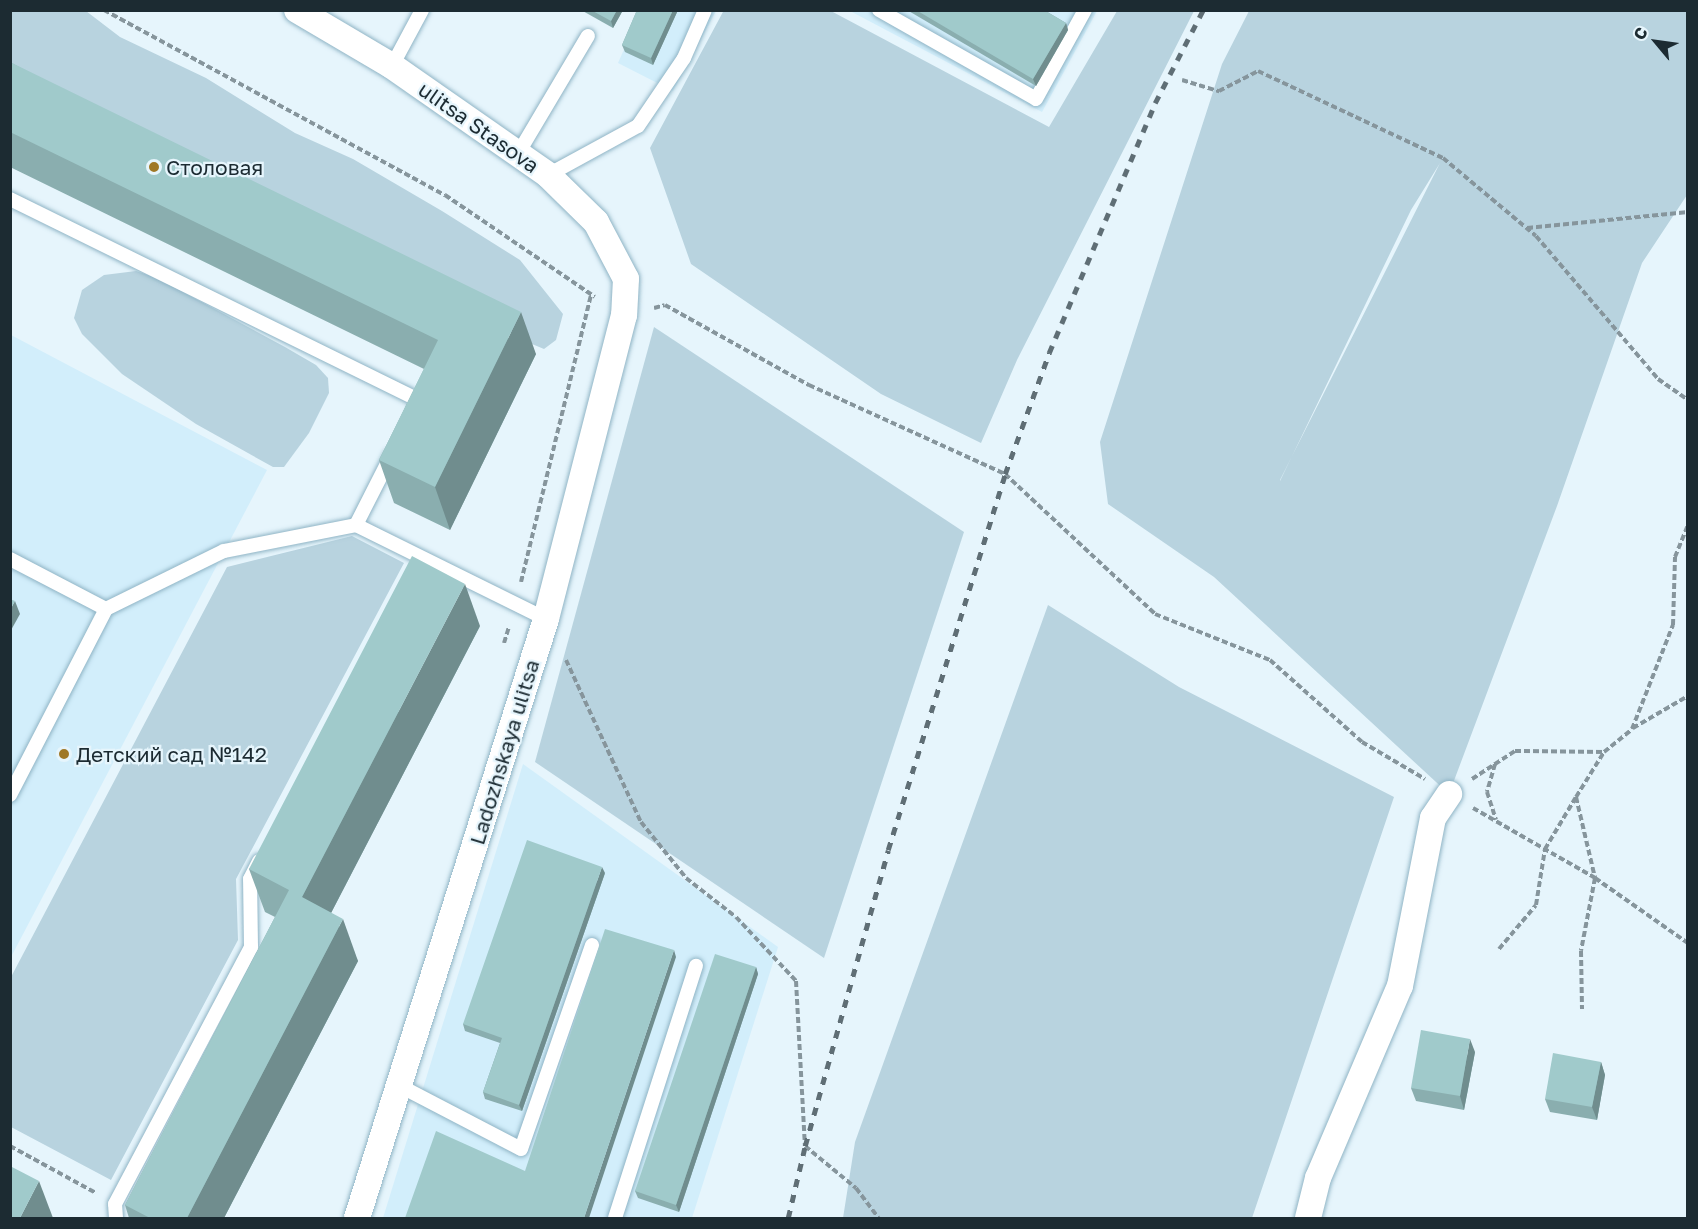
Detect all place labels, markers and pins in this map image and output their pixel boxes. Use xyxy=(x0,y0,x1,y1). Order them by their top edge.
place label: Столовая xyxy=(166,154,263,180)
marker: Столовая xyxy=(147,160,161,174)
place label: Детский сад №142 xyxy=(76,741,267,767)
marker: Детский сад №142 xyxy=(57,747,71,761)

